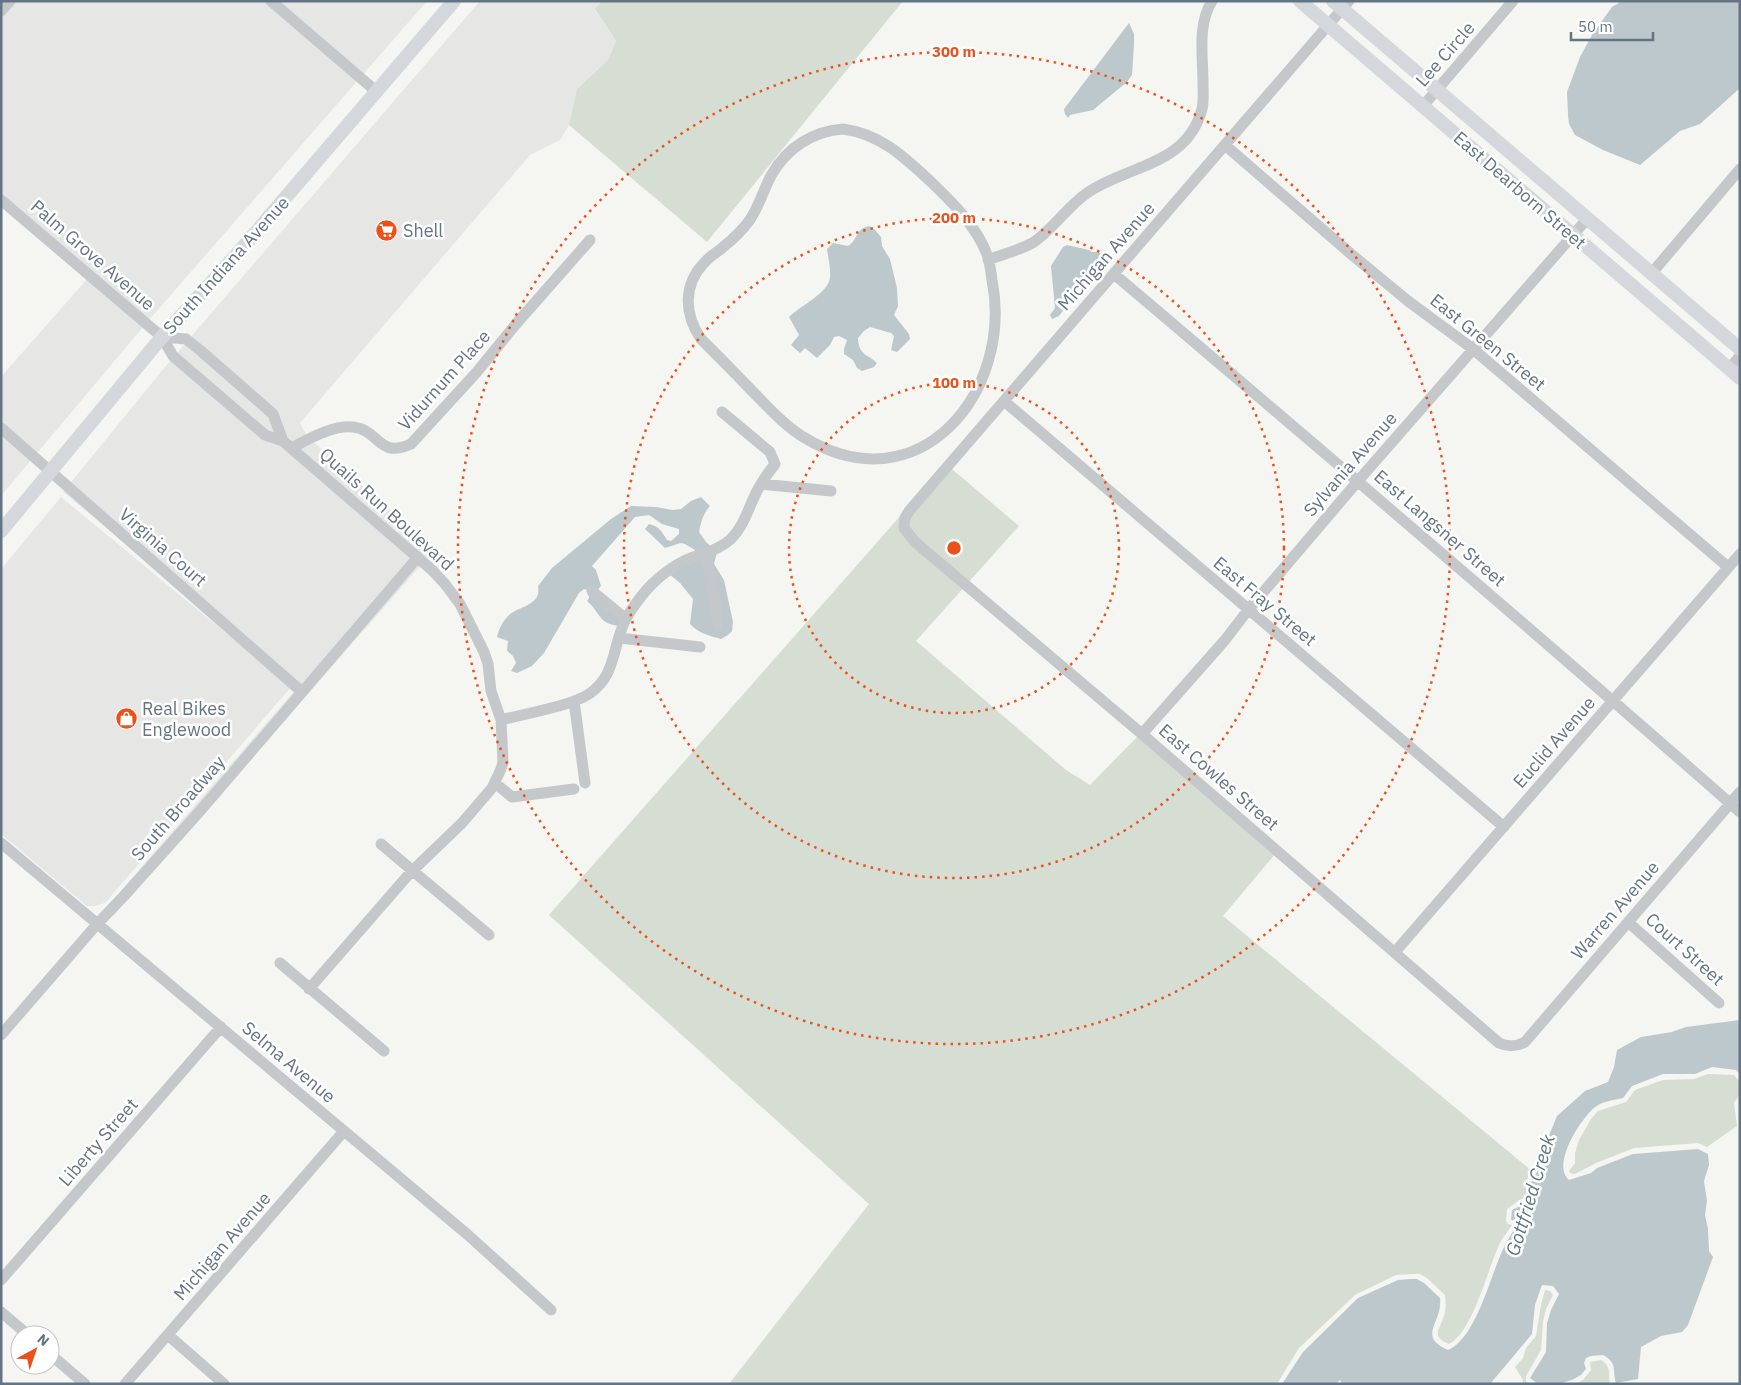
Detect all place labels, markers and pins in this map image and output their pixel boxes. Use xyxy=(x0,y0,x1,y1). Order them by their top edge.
supermarket icon: Shell xyxy=(375,218,399,242)
place label: Shell xyxy=(403,219,443,242)
centre of rings xyxy=(945,539,963,557)
place label: Real Bikes Englewood xyxy=(142,697,231,741)
shop icon: Real Bikes Englewood xyxy=(114,706,138,730)

